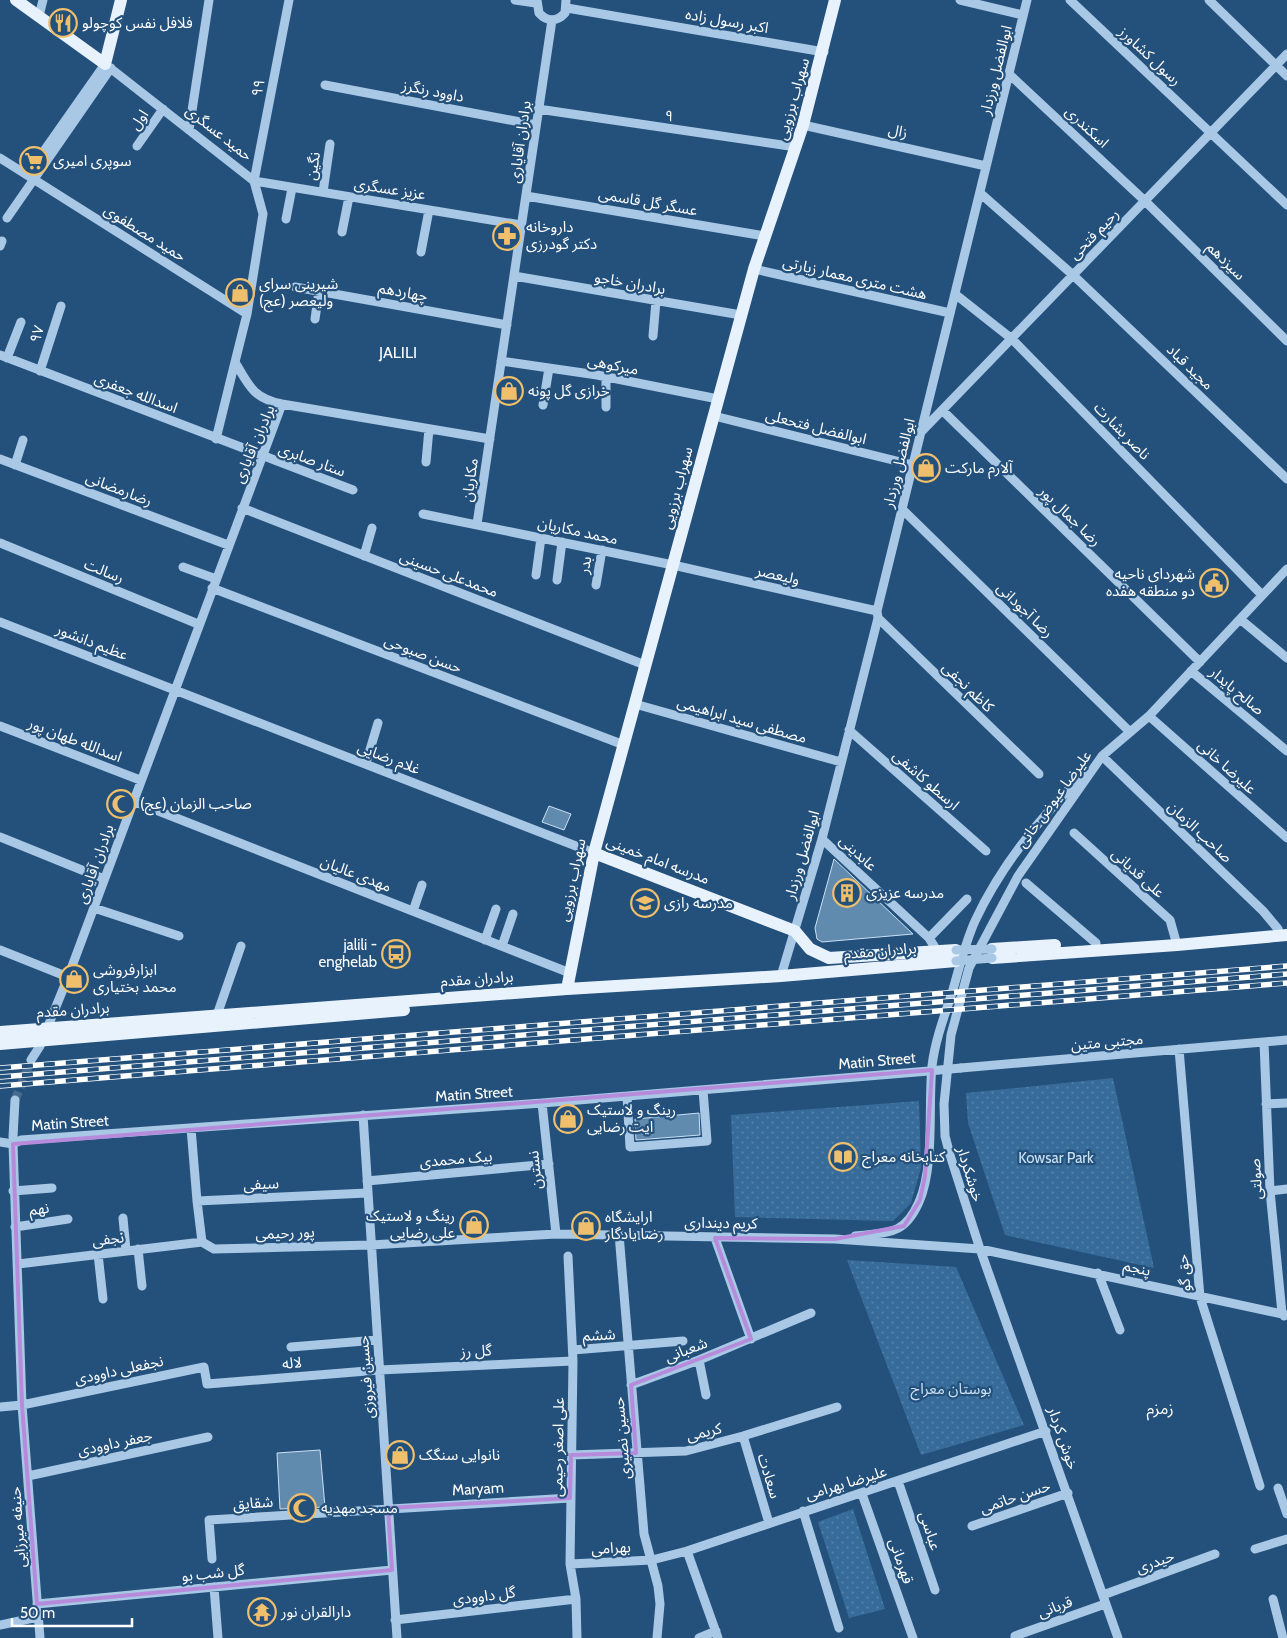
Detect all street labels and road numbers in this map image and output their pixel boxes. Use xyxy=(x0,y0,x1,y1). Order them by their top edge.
street label: اکبر رسول زاده xyxy=(684,5,770,37)
street label: رسول کشاورز xyxy=(1114,22,1185,89)
street label: ابوالفضل ورزدار xyxy=(976,23,1016,118)
street label: سهراب برزویی xyxy=(773,56,813,142)
street label: داوود رنگرز xyxy=(399,76,466,106)
street label: ۹۹ xyxy=(248,78,268,98)
street label: برادران آقایاری xyxy=(505,100,535,184)
street label: حمید عسگری xyxy=(182,101,256,165)
street label: اسکندری xyxy=(1061,102,1113,152)
street label: اول xyxy=(126,106,152,134)
street label: ۹ xyxy=(663,106,675,126)
street label: زال xyxy=(887,120,909,142)
street label: نگین xyxy=(302,151,324,181)
street label: عزیز عسگری xyxy=(353,174,427,204)
street label: عسگر گل قاسمی xyxy=(597,184,699,220)
street label: حمید مصطفوی xyxy=(101,201,189,265)
street label: رحیم فتحی xyxy=(1065,205,1124,265)
street label: سیزدهم xyxy=(1202,238,1249,286)
street label: هشت متری معمار زیارتی xyxy=(781,253,929,303)
street label: برادران خاجو xyxy=(593,268,667,298)
street label: چهاردهم xyxy=(376,279,429,307)
street label: ۹۷ xyxy=(26,323,48,345)
street label: مجید قباد xyxy=(1163,340,1217,394)
street label: میرکوهی xyxy=(586,351,640,379)
street label: اسدالله جعفری xyxy=(92,369,180,417)
street label: ناصر بشارت xyxy=(1090,399,1154,463)
street label: برادران آقایاری xyxy=(229,402,279,486)
street label: ابوالفضل فتحعلی xyxy=(764,406,868,448)
street label: ابوالفضل ورزدار xyxy=(879,416,919,511)
street label: ستار صابری xyxy=(276,440,348,480)
street label: سهراب برزویی xyxy=(657,445,697,531)
street label: مکاریان xyxy=(458,457,482,503)
street label: رضارمضانی xyxy=(83,468,155,510)
street label: رضا جمال پور xyxy=(1034,481,1105,551)
street label: محمد مکاریان xyxy=(536,514,620,548)
street label: محمدعلی حسینی xyxy=(397,547,501,601)
street label: رسالت xyxy=(81,555,127,587)
street label: بدر xyxy=(574,555,596,576)
street label: ولیعصر xyxy=(753,561,802,589)
street label: رضا آجودانی xyxy=(993,579,1057,641)
street label: عظیم دانشور xyxy=(52,620,131,666)
street label: حسن صبوحی xyxy=(382,631,464,677)
street label: کاظم نجفی xyxy=(937,658,998,718)
street label: صالح پایدار xyxy=(1204,662,1268,721)
street label: مصطفی سید ابراهیمی xyxy=(675,693,809,747)
street label: اسدالله طهان پور xyxy=(24,714,124,767)
street label: علیرضا خانی xyxy=(1194,736,1260,798)
street label: غلام رضایی xyxy=(354,738,423,780)
street label: ارسطو کاشفی xyxy=(889,746,963,814)
street label: علیرضا عیوض خانی xyxy=(1013,746,1096,851)
street label: صاحب الزمان xyxy=(1164,798,1236,866)
street label: ابوالفضل ورزدار xyxy=(780,808,823,902)
street label: برادران آقایاری xyxy=(72,822,118,906)
street label: عابدینی xyxy=(836,831,881,875)
street label: مدرسه امام خمینی xyxy=(603,832,712,890)
street label: سهراب برزویی xyxy=(554,837,590,923)
street label: علی قدیانی xyxy=(1108,845,1169,902)
street label: مهدی عالیان xyxy=(318,852,394,896)
street label: برادران مقدم xyxy=(843,939,917,965)
street label: برادران مقدم xyxy=(440,967,514,993)
street label: برادران مقدم xyxy=(36,998,110,1024)
street label: مجتبی متین xyxy=(1070,1030,1144,1054)
street label: Matin Street xyxy=(838,1049,916,1073)
street label: Matin Street xyxy=(435,1082,513,1106)
street label: Matin Street xyxy=(31,1111,109,1135)
street label: خوشکردار xyxy=(953,1143,987,1204)
street label: بیک محمدی xyxy=(419,1147,493,1171)
street label: نسترن xyxy=(524,1150,546,1190)
street label: صولتی xyxy=(1246,1158,1266,1200)
street label: سیفی xyxy=(243,1174,280,1194)
street label: نهم xyxy=(28,1199,50,1221)
street label: کریم دینداری xyxy=(684,1213,759,1235)
street label: پور رحیمی xyxy=(255,1223,315,1244)
street label: نجفی xyxy=(91,1228,125,1250)
street label: حق گو xyxy=(1173,1253,1196,1293)
street label: پنجم xyxy=(1121,1256,1152,1282)
street label: ششم xyxy=(582,1325,616,1347)
street label: شعبانی xyxy=(662,1334,710,1366)
street label: حسین فیروزی xyxy=(354,1335,378,1419)
street label: گل رز xyxy=(459,1341,493,1361)
street label: نجفعلی داوودی xyxy=(73,1352,165,1388)
street label: لاله xyxy=(281,1353,303,1373)
street label: حسین نصیری xyxy=(609,1396,635,1480)
street label: علی اصغر رحیمی xyxy=(548,1397,568,1497)
street label: خوش کردار xyxy=(1044,1403,1082,1472)
street label: کریمی xyxy=(684,1419,724,1445)
street label: جعفر داوودی xyxy=(76,1426,154,1460)
street label: سعادت xyxy=(754,1451,784,1501)
street label: علیرضا بهرامی xyxy=(803,1462,889,1504)
street label: حسن حاتمی xyxy=(977,1477,1053,1517)
street label: Maryam xyxy=(452,1479,504,1499)
street label: حنیفه میرزایی xyxy=(6,1486,30,1568)
street label: شقایق xyxy=(232,1493,274,1514)
street label: عباسی xyxy=(915,1509,945,1553)
street label: قهرمانی xyxy=(885,1536,917,1586)
street label: بهرامی xyxy=(591,1538,631,1558)
street label: حیدری xyxy=(1133,1547,1177,1577)
street label: گل شب بو xyxy=(181,1561,246,1585)
street label: گل داوودی xyxy=(452,1583,517,1609)
street label: قربانی xyxy=(1035,1592,1075,1622)

